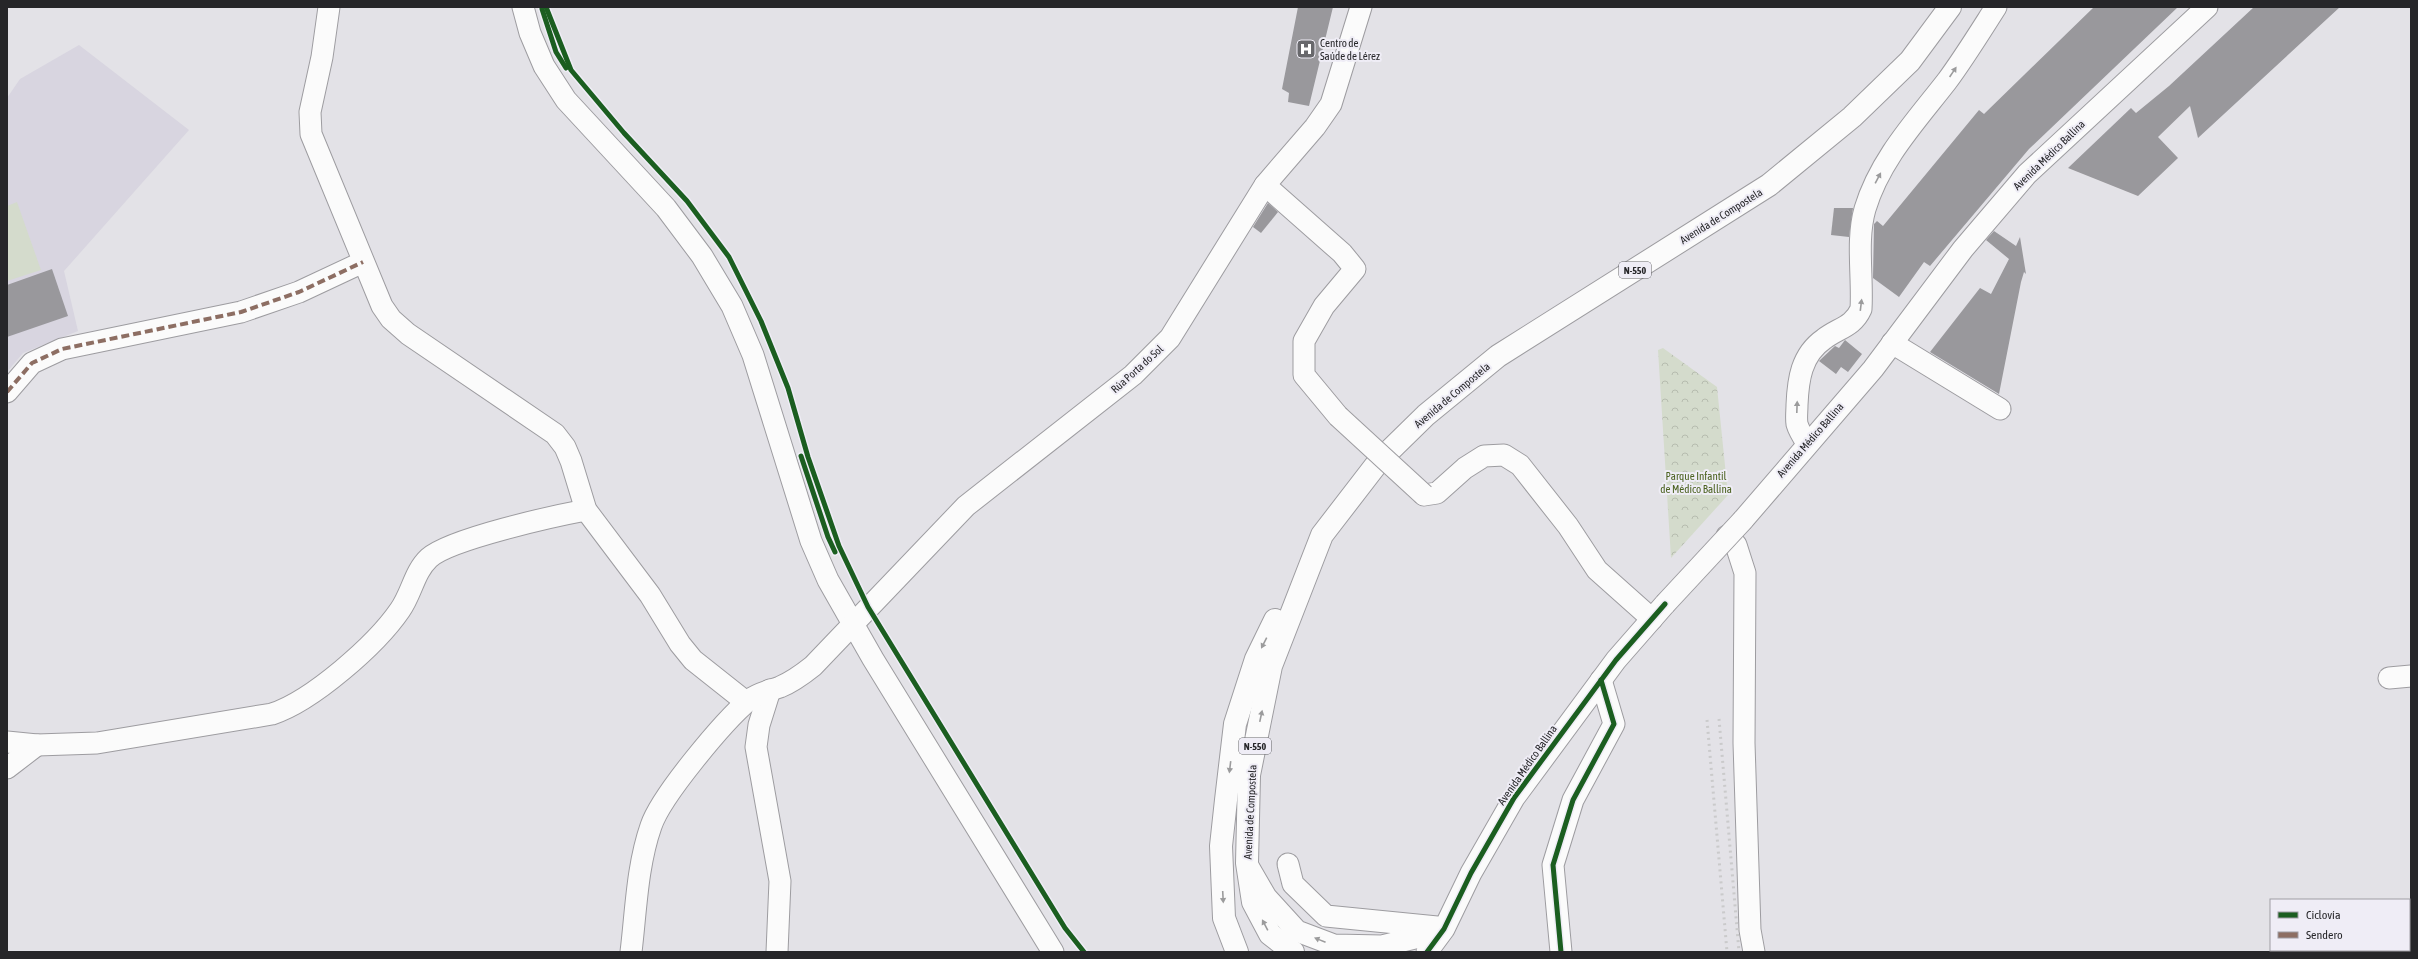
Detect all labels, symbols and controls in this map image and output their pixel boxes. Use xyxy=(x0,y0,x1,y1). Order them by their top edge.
place label: Centro de Saúde de Lérez xyxy=(1320,37,1380,62)
hospital icon: Centro de Saúde de Lérez xyxy=(1295,38,1317,60)
one-way arrow xyxy=(1949,67,1957,77)
street label: Avenida Médico Ballina xyxy=(2011,118,2087,192)
one-way arrow xyxy=(1875,172,1881,183)
street label: Avenida de Compostela xyxy=(1678,186,1764,246)
road number: N-550 xyxy=(1619,262,1651,278)
one-way arrow xyxy=(1858,298,1864,311)
street label: Rúa Porta do Sol xyxy=(1109,343,1165,395)
street label: Avenida de Compostela xyxy=(1412,360,1492,430)
street label: Avenida Médico Ballina xyxy=(1774,400,1846,480)
one-way arrow xyxy=(1794,401,1801,413)
park label: Parque Infantil de Médico Ballina xyxy=(1660,470,1732,495)
one-way arrow xyxy=(1261,637,1267,648)
one-way arrow xyxy=(1259,710,1265,722)
street label: Avenida Médico Ballina xyxy=(1495,723,1559,807)
road number: N-550 xyxy=(1239,738,1271,754)
one-way arrow xyxy=(1227,761,1233,773)
street label: Avenida de Compostela xyxy=(1242,764,1258,860)
one-way arrow xyxy=(1220,891,1226,904)
legend xyxy=(2270,899,2410,951)
text: Ciclovía xyxy=(2306,908,2340,922)
one-way arrow xyxy=(1262,919,1268,931)
text: Sendero xyxy=(2306,928,2343,942)
one-way arrow xyxy=(1315,937,1326,943)

